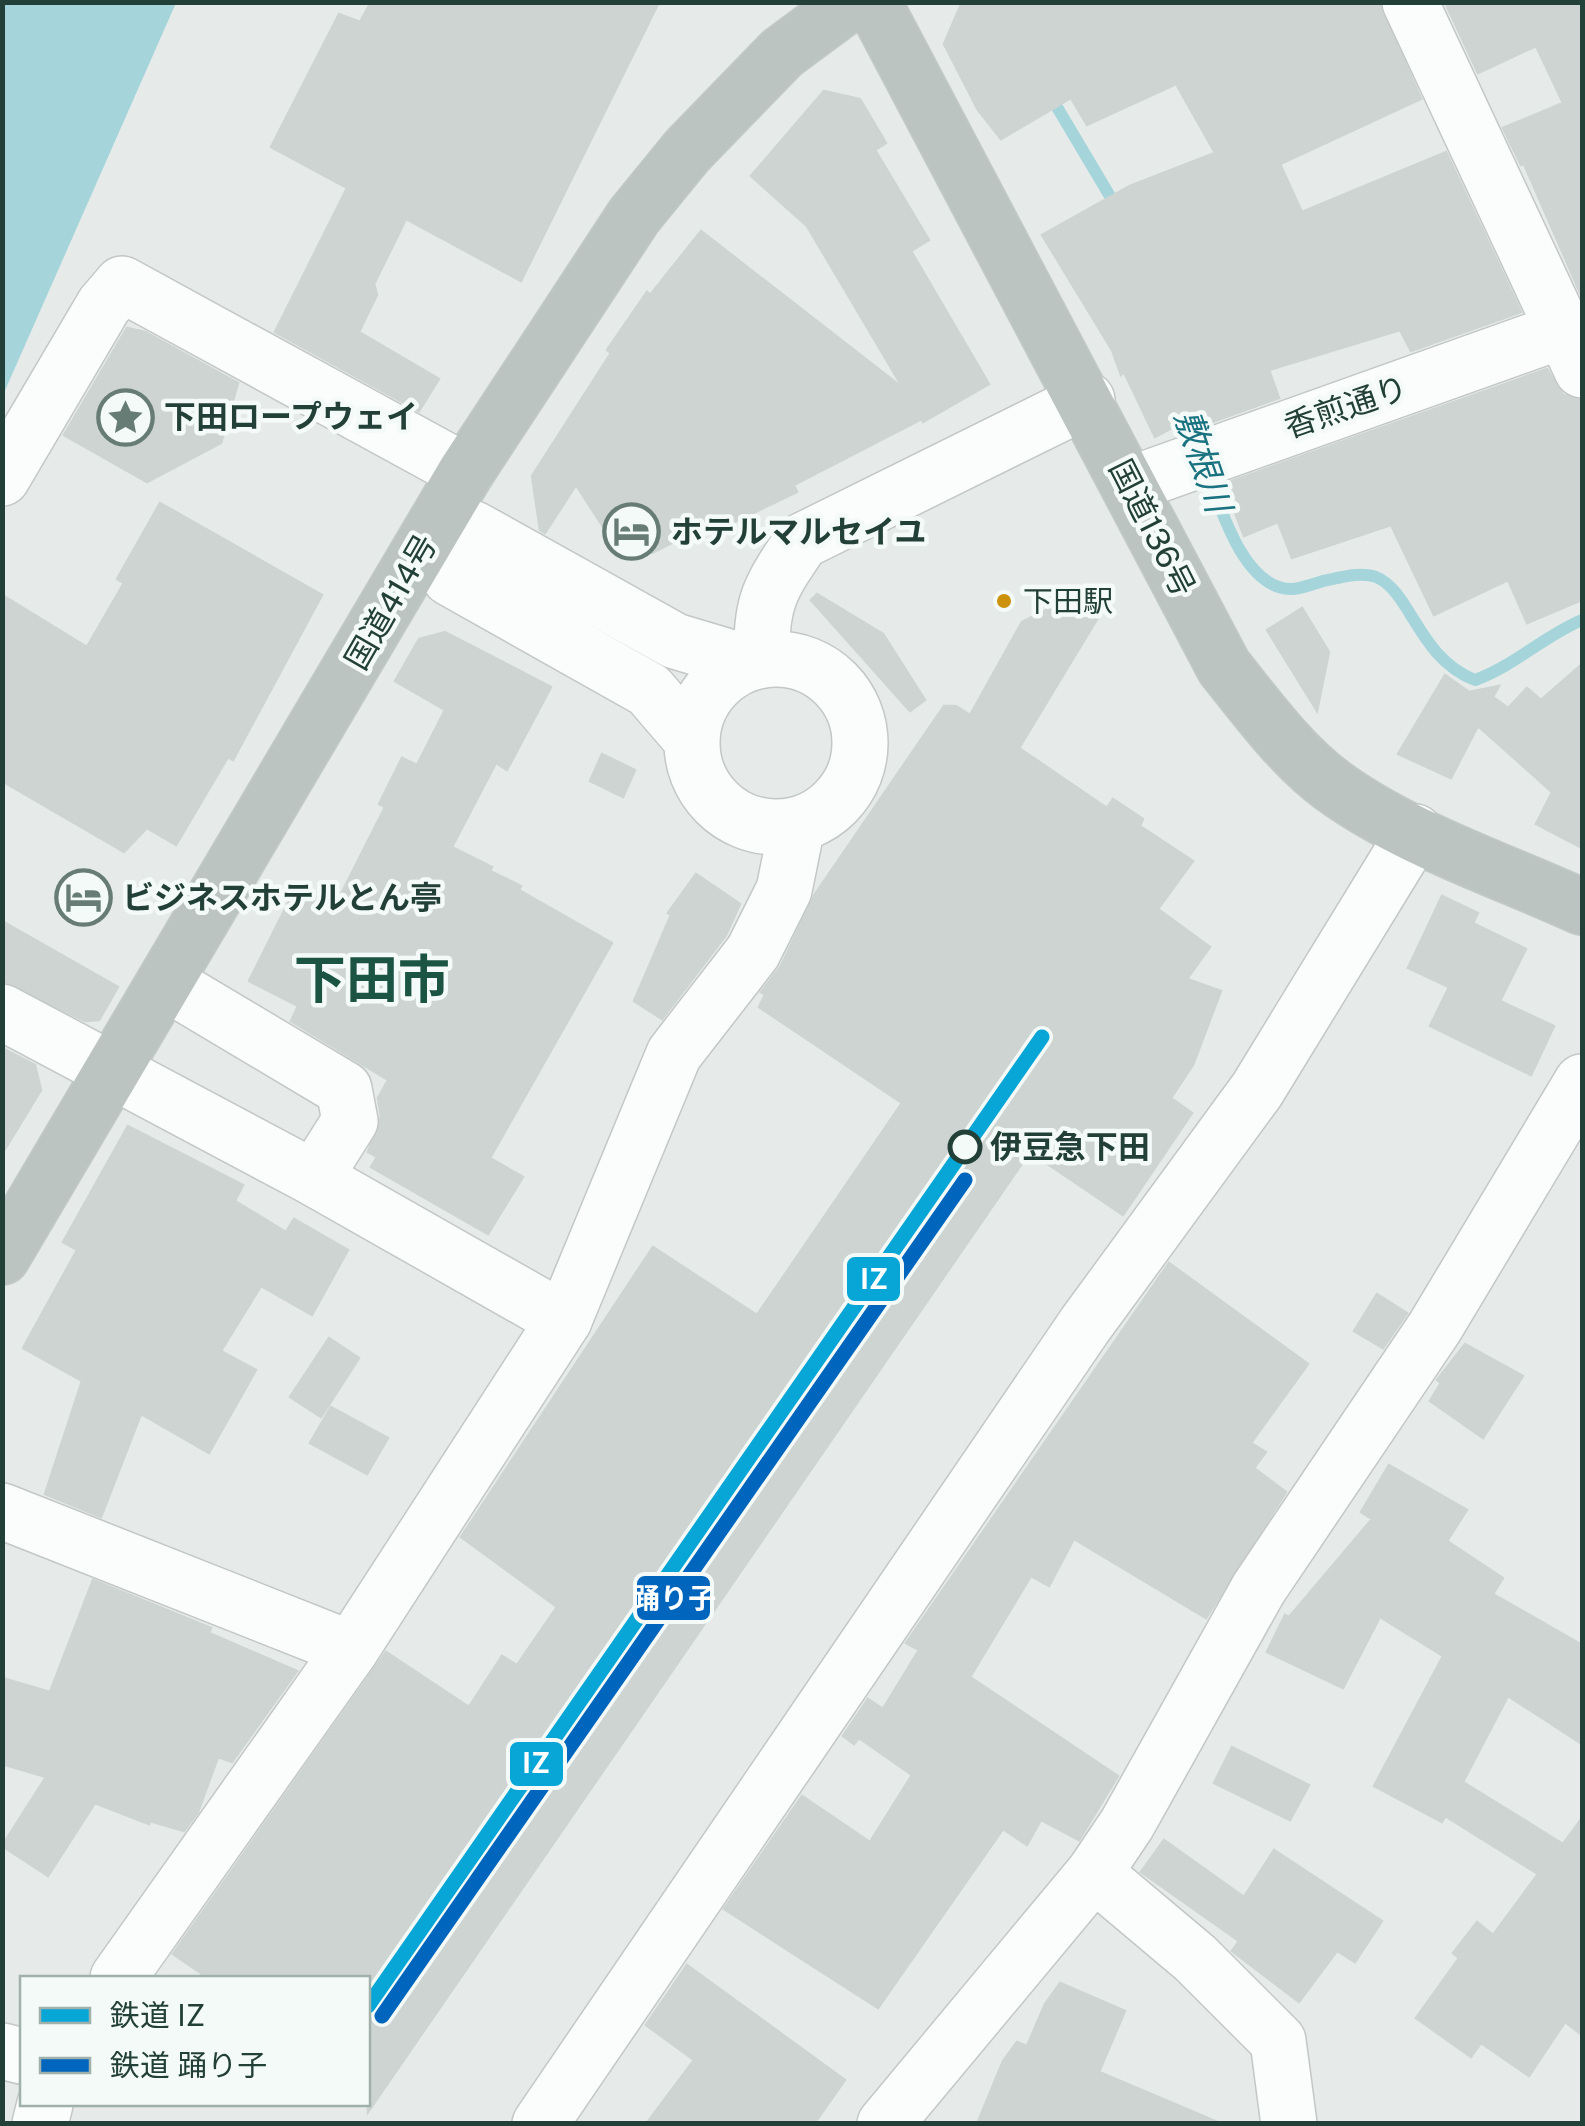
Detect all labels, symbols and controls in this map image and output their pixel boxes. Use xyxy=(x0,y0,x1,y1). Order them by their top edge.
street label: 香煎通り xyxy=(1279,368,1412,445)
place icon: 下田ロープウェイ xyxy=(95,387,155,447)
place label: 下田ロープウェイ xyxy=(164,398,418,435)
water label: 敷根川 xyxy=(1167,405,1241,521)
street label: 国道136号 xyxy=(1102,453,1203,603)
hotel icon: ホテルマルセイユ xyxy=(602,502,662,562)
place label: ホテルマルセイユ xyxy=(671,513,926,550)
street label: 国道414号 xyxy=(337,528,444,676)
place label: 下田駅 xyxy=(1023,583,1113,619)
marker: 下田駅 xyxy=(994,591,1014,611)
hotel icon: ビジネスホテルとん亭 xyxy=(53,868,113,928)
place label: ビジネスホテルとん亭 xyxy=(122,879,442,916)
district label: 下田市 xyxy=(294,949,450,1010)
place label: 伊豆急下田 xyxy=(990,1128,1150,1165)
marker: 伊豆急下田 xyxy=(949,1131,981,1163)
line badge: IZ xyxy=(845,1255,902,1303)
text: IZ xyxy=(860,1262,888,1295)
line badge: 踊り子 xyxy=(635,1574,712,1622)
text: 踊り子 xyxy=(632,1581,716,1614)
line badge: IZ xyxy=(508,1740,565,1788)
text: IZ xyxy=(522,1746,550,1779)
legend xyxy=(20,1976,370,2106)
text: 鉄道 IZ xyxy=(110,1997,205,2033)
text: 鉄道 踊り子 xyxy=(110,2047,267,2083)

